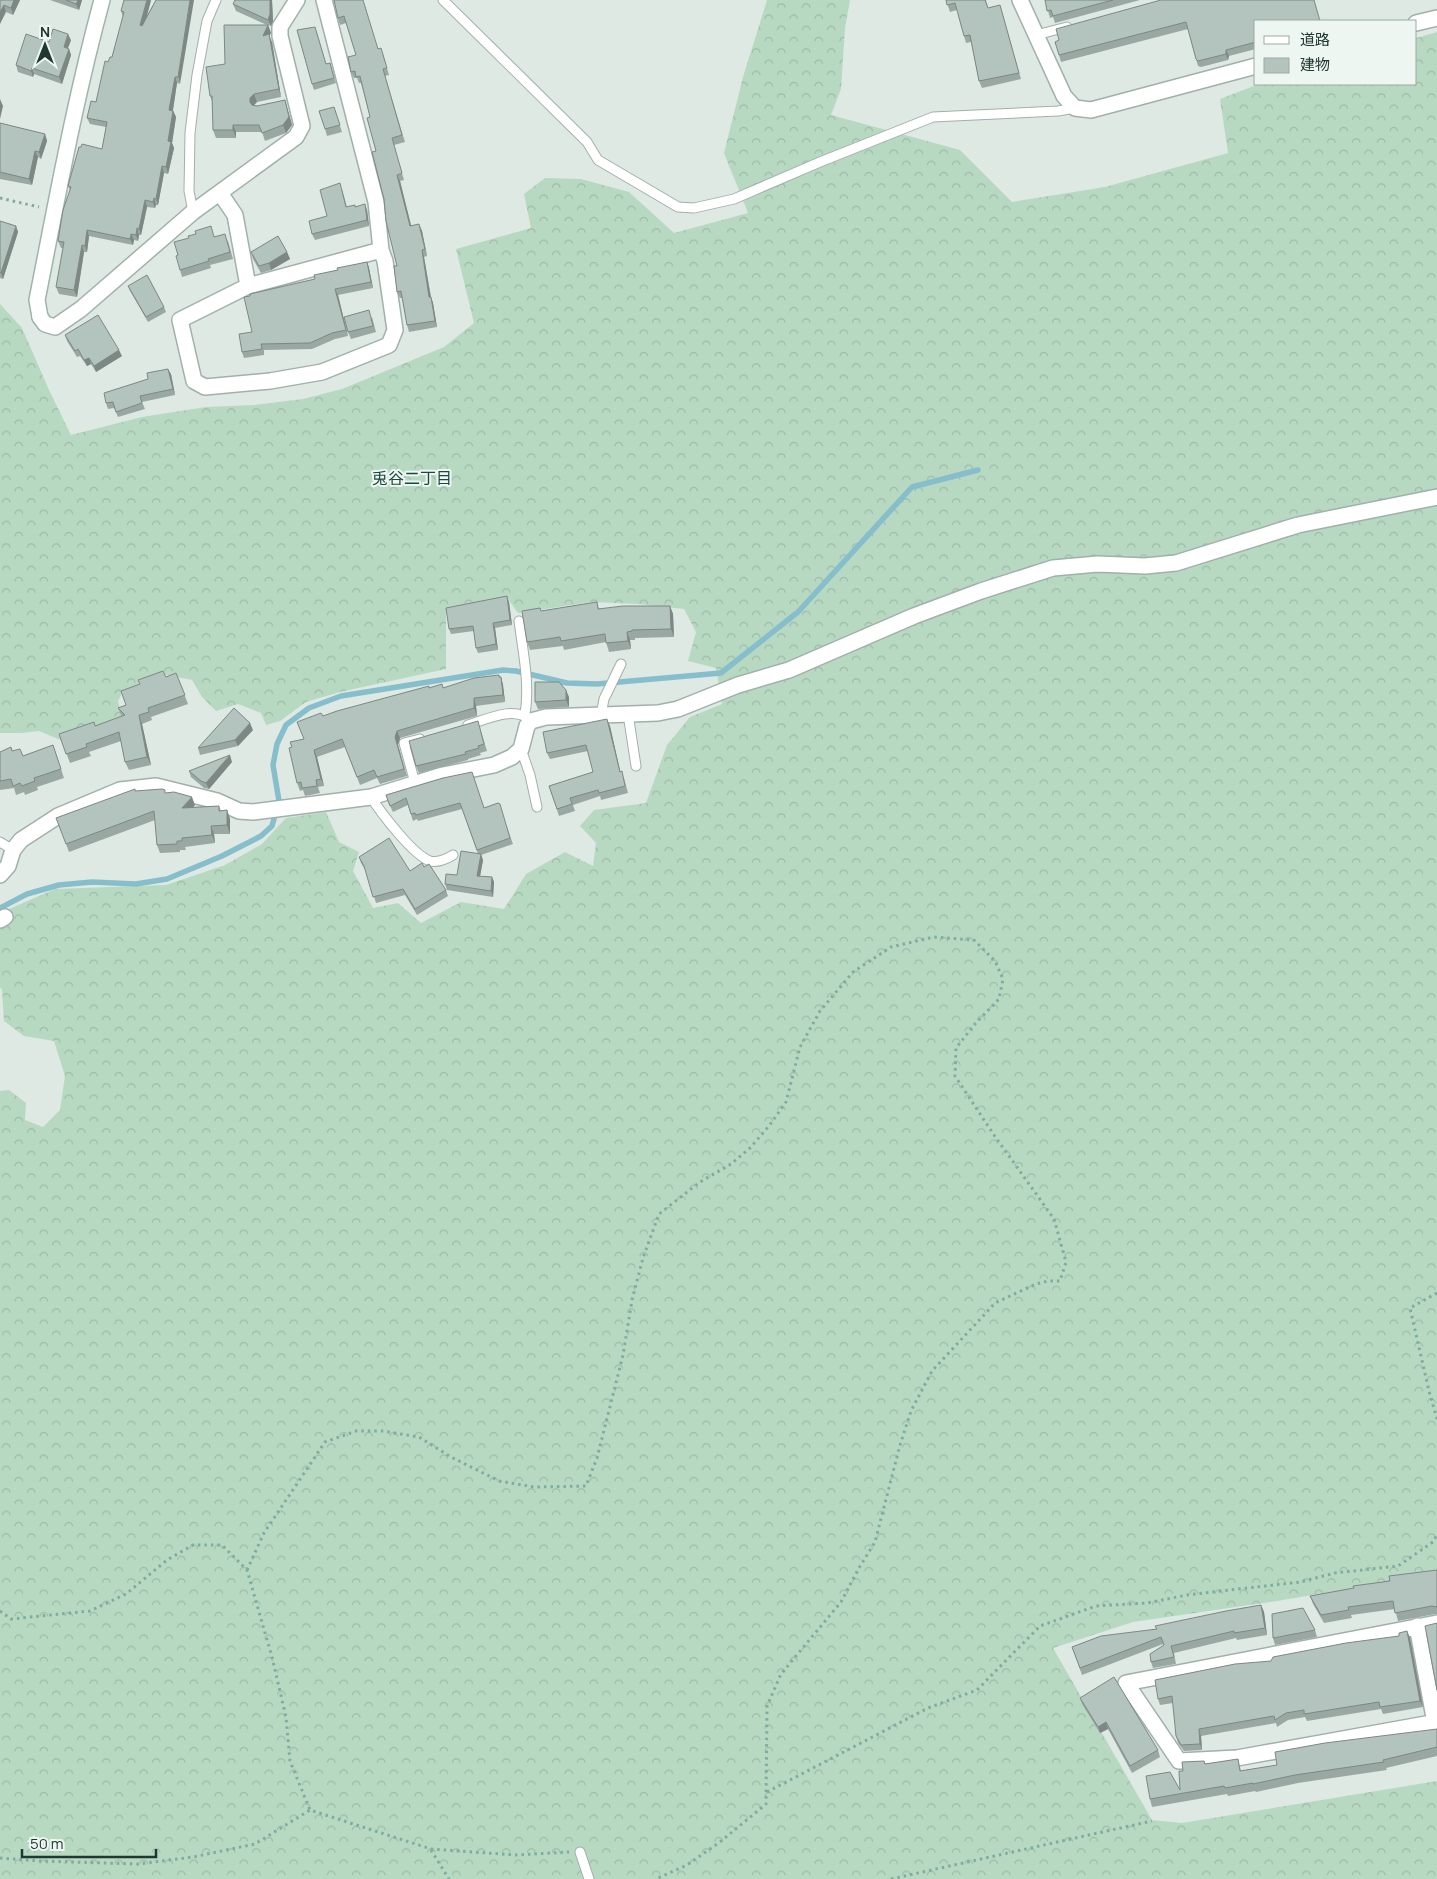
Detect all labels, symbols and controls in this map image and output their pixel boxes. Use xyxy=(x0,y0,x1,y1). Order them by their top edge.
north arrow xyxy=(20,20,70,70)
legend xyxy=(1254,20,1417,85)
text: N xyxy=(40,22,50,41)
text: 道路 xyxy=(1300,29,1330,50)
text: 建物 xyxy=(1300,54,1330,75)
district label: 兎谷二丁目 xyxy=(372,467,452,489)
scale bar xyxy=(22,1826,156,1858)
text: 50 m xyxy=(30,1833,64,1854)

